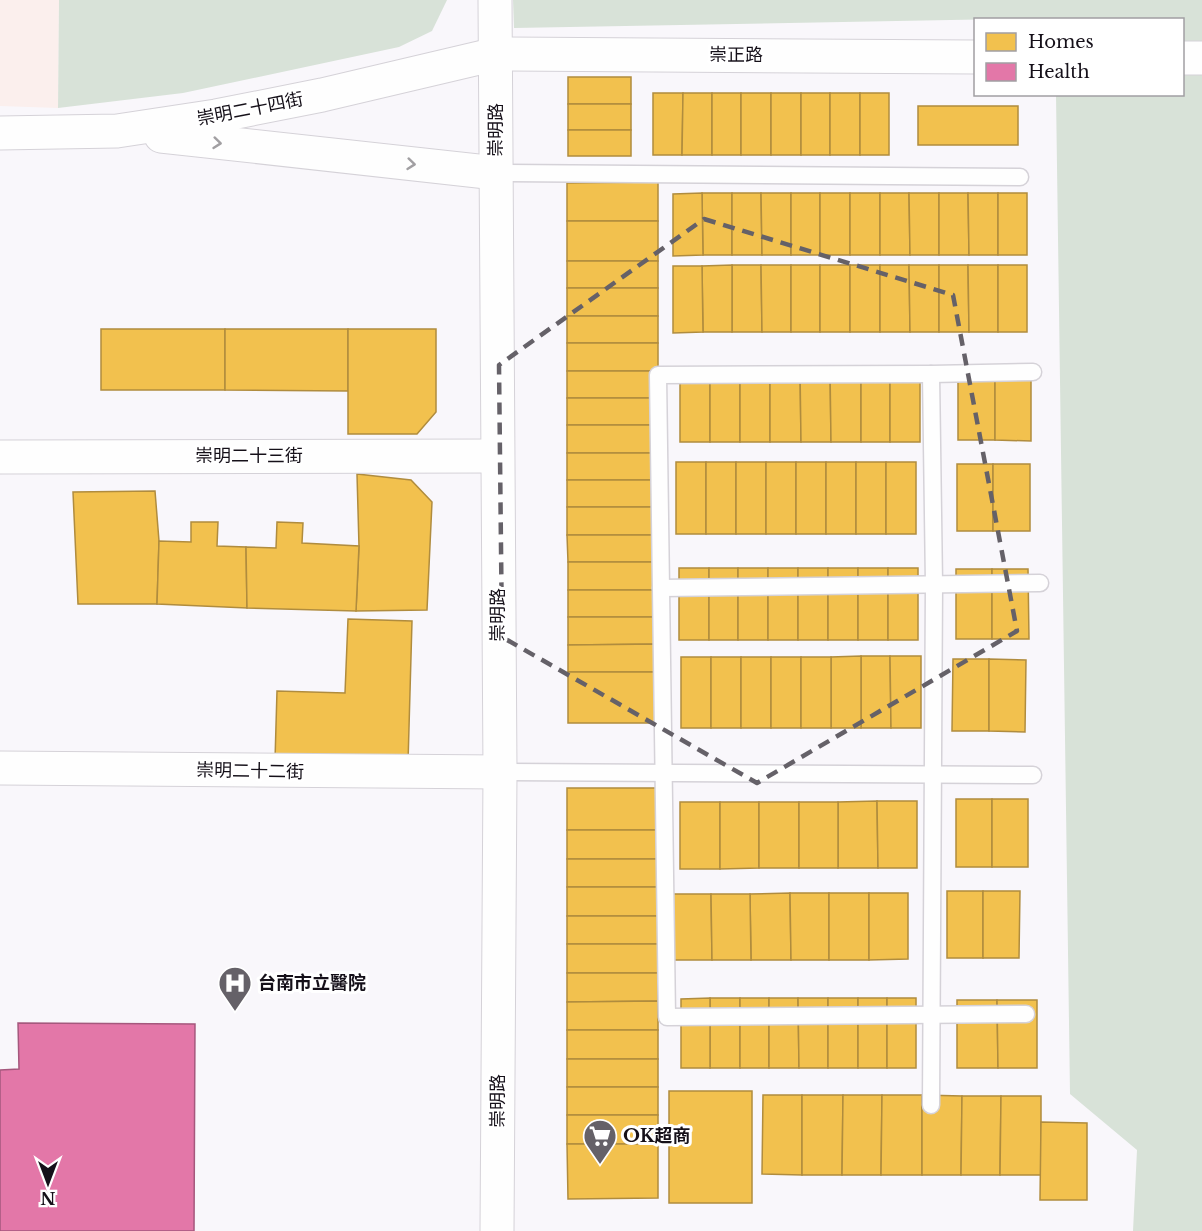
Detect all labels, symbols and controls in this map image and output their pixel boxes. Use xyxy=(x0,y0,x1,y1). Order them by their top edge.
legend xyxy=(974,18,1184,96)
text: Homes xyxy=(1028,31,1094,53)
street label: 崇正路 xyxy=(709,44,763,66)
text: Health xyxy=(1028,61,1090,83)
street label: 崇明二十四街 xyxy=(195,88,305,130)
street label: 崇明路 xyxy=(485,103,507,157)
one-way arrow xyxy=(212,136,221,149)
one-way arrow xyxy=(406,157,415,170)
street label: 崇明二十三街 xyxy=(195,445,303,467)
street label: 崇明路 xyxy=(487,588,509,642)
street label: 崇明二十二街 xyxy=(196,759,304,783)
hospital icon: 台南市立醫院 xyxy=(217,965,253,1012)
place label: 台南市立醫院 xyxy=(258,972,366,994)
street label: 崇明路 xyxy=(487,1074,509,1128)
supermarket icon: OK超商 xyxy=(582,1118,618,1165)
place label: OK超商 xyxy=(623,1125,691,1147)
north arrow xyxy=(18,1153,78,1213)
text: N xyxy=(40,1188,56,1208)

